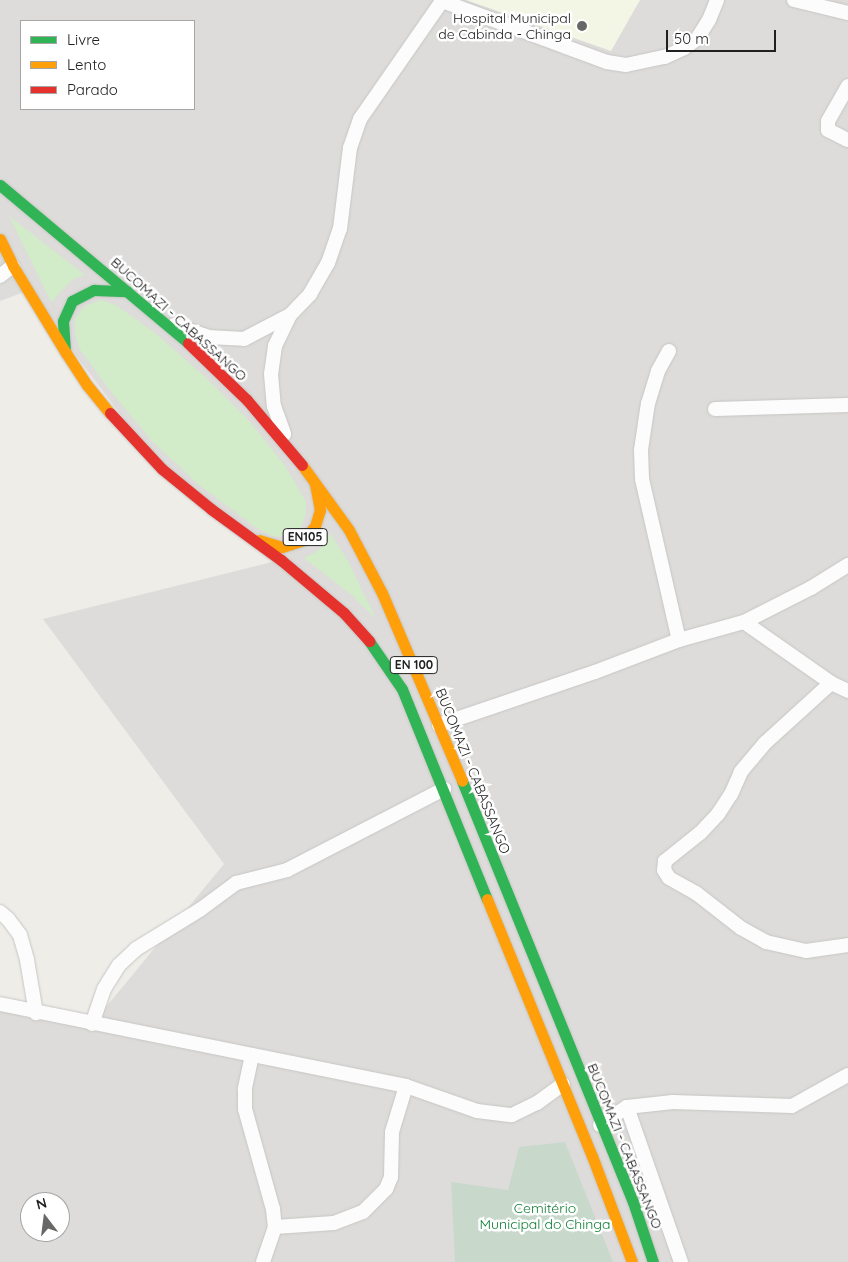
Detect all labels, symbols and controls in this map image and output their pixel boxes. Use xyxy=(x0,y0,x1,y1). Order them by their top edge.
place label: Hospital Municipal de Cabinda - Chinga xyxy=(438,10,571,42)
marker: Hospital Municipal de Cabinda - Chinga xyxy=(575,19,589,33)
legend xyxy=(20,20,195,110)
scale bar xyxy=(668,20,778,52)
text: 50 m xyxy=(674,29,709,48)
text: Livre xyxy=(67,30,100,49)
text: Lento xyxy=(67,55,106,74)
text: Parado xyxy=(67,80,118,99)
street label: BUCOMAZI - CABASSANGO xyxy=(108,254,250,384)
road number: EN105 xyxy=(282,528,328,546)
road number: EN 100 xyxy=(389,656,439,674)
street label: BUCOMAZI - CABASSANGO xyxy=(432,686,514,856)
street label: BUCOMAZI - CABASSANGO xyxy=(584,1061,666,1231)
north arrow xyxy=(20,1192,70,1242)
text: N xyxy=(34,1193,49,1214)
park label: Cemitério Municipal do Chinga xyxy=(480,1200,610,1232)

